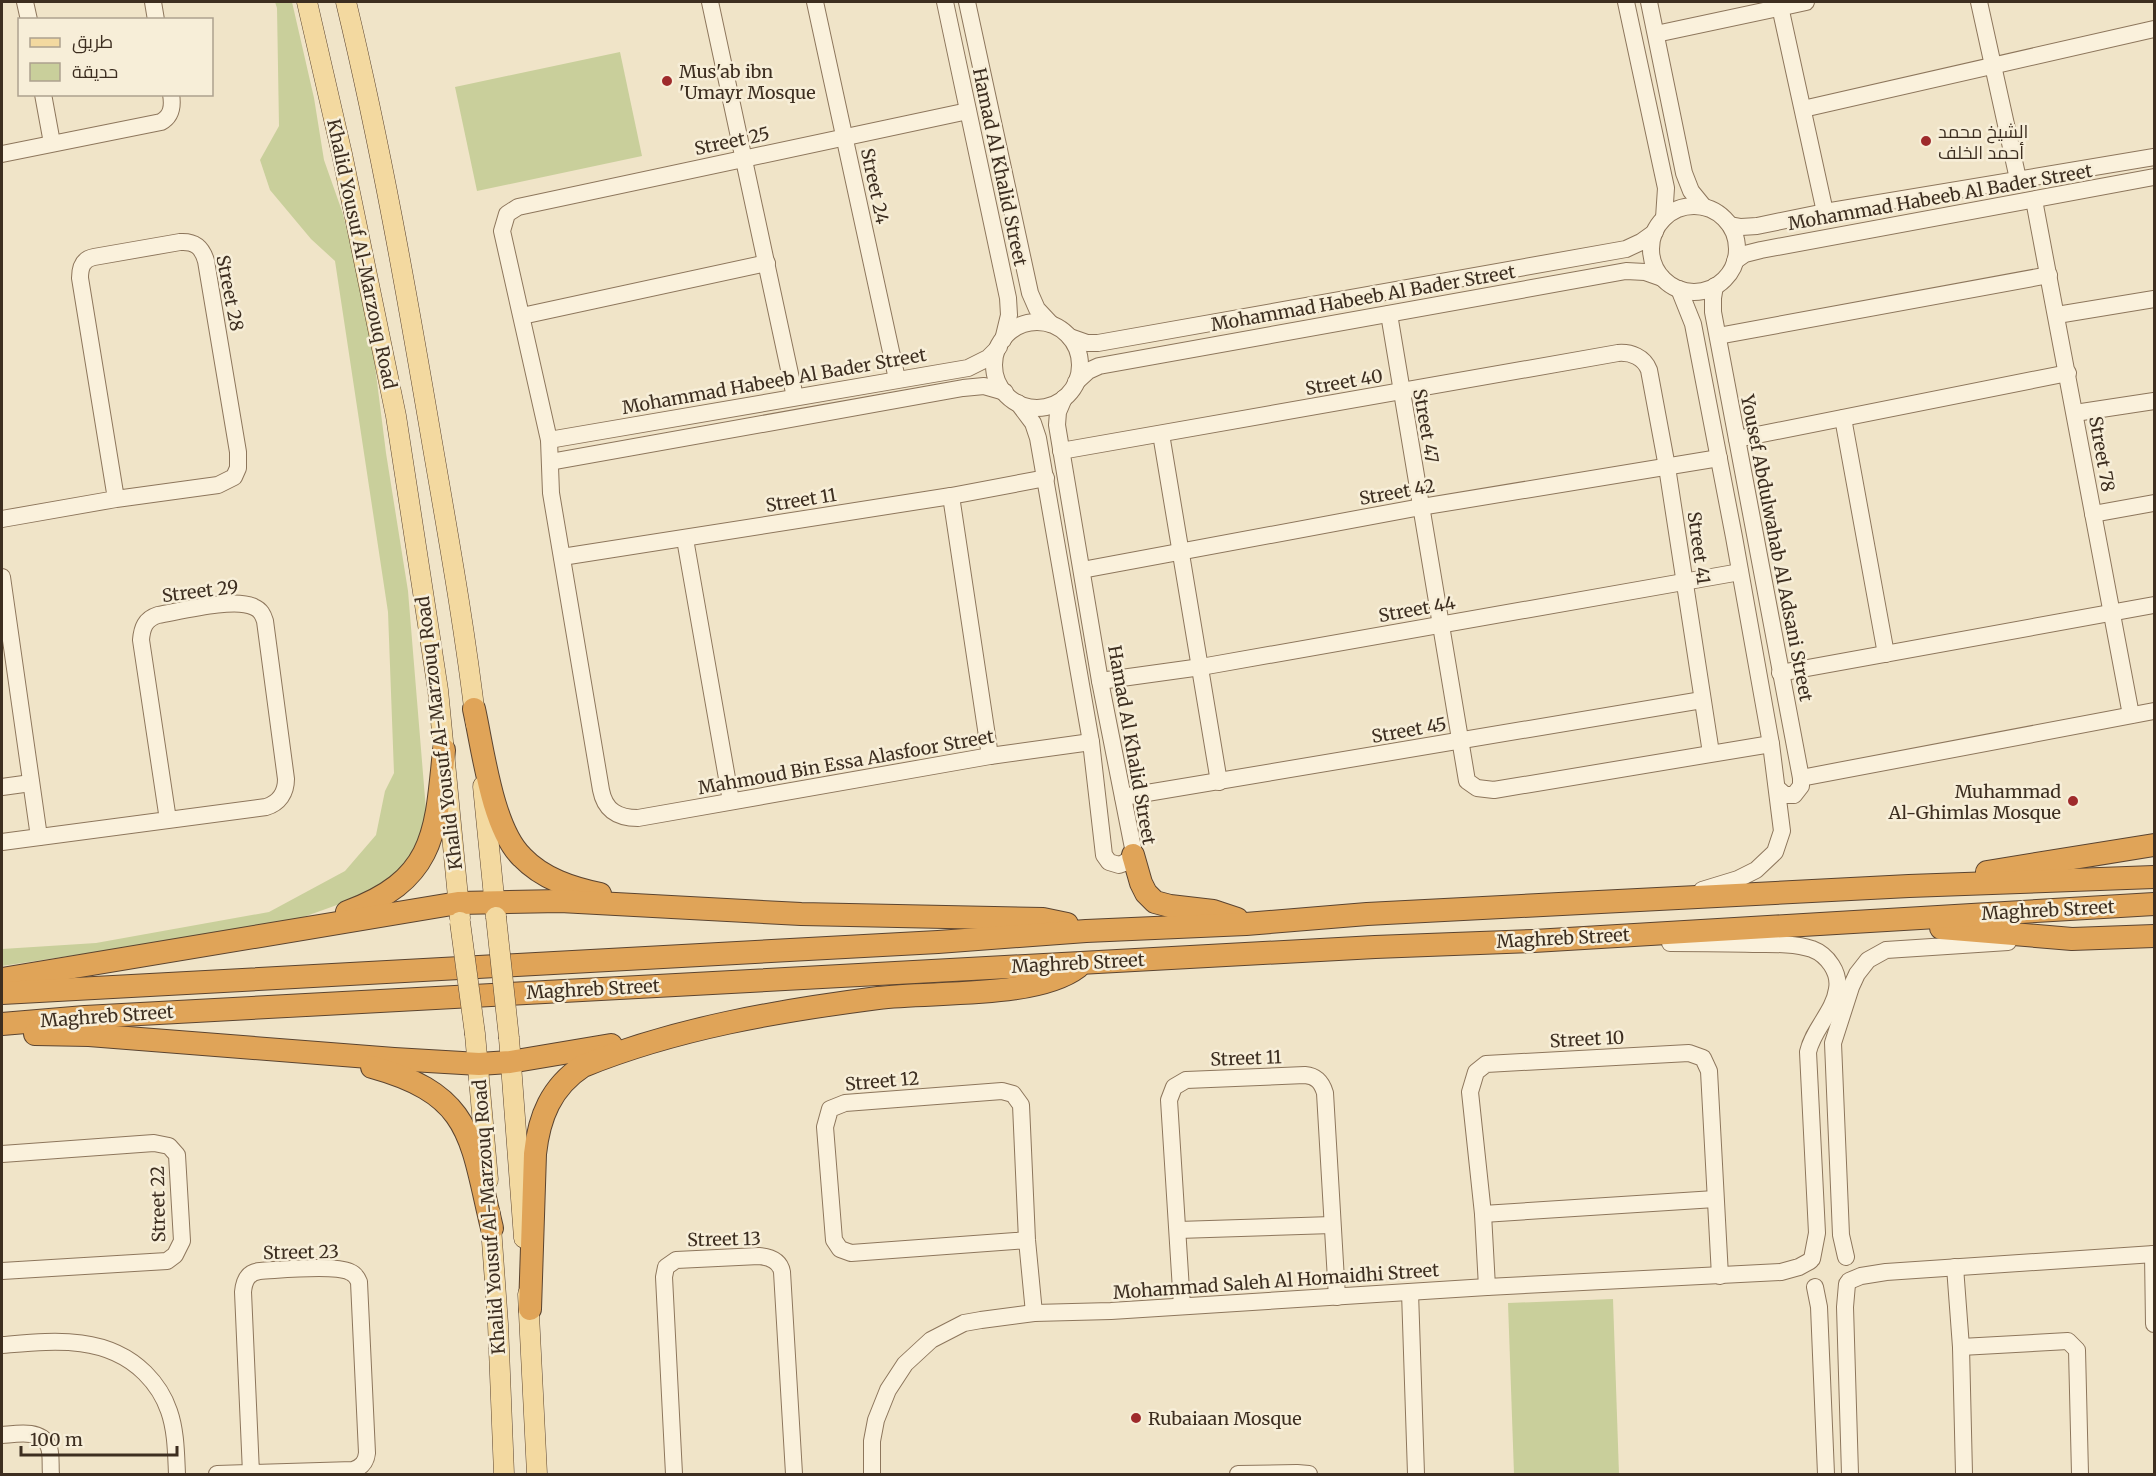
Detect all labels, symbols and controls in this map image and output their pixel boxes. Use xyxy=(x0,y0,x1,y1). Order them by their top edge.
legend xyxy=(18,18,213,96)
text: طريق xyxy=(72,30,113,54)
text: حديقة xyxy=(72,60,118,83)
place label: Mus'ab ibn 'Umayr Mosque xyxy=(679,60,816,104)
street label: Hamad Al Khalid Street xyxy=(968,66,1032,268)
marker: Mus'ab ibn 'Umayr Mosque xyxy=(660,74,674,88)
street label: Khalid Yousuf Al-Marzouq Road xyxy=(322,117,402,391)
place label: الشيخ محمد أحمد الخلف xyxy=(1938,120,2028,164)
street label: Street 25 xyxy=(692,122,772,160)
marker: الشيخ محمد أحمد الخلف xyxy=(1919,134,1933,148)
street label: Street 24 xyxy=(856,146,894,226)
street label: Mohammad Habeeb Al Bader Street xyxy=(1786,159,2094,235)
street label: Street 28 xyxy=(211,253,249,333)
street label: Mohammad Habeeb Al Bader Street xyxy=(1209,260,1517,336)
street label: Mohammad Habeeb Al Bader Street xyxy=(620,343,928,419)
street label: Street 40 xyxy=(1303,364,1385,400)
street label: Street 47 xyxy=(1408,387,1444,465)
street label: Yousef Abdulwahab Al Adsani Street xyxy=(1736,392,1818,703)
street label: Street 78 xyxy=(2084,414,2120,494)
street label: Street 42 xyxy=(1357,474,1437,510)
street label: Street 11 xyxy=(764,483,838,517)
street label: Street 41 xyxy=(1682,510,1716,586)
street label: Street 29 xyxy=(160,575,240,607)
street label: Street 44 xyxy=(1377,591,1457,627)
street label: Khalid Yousuf Al-Marzouq Road xyxy=(411,595,467,871)
street label: Hamad Al Khalid Street xyxy=(1103,643,1161,847)
street label: Street 45 xyxy=(1370,712,1448,748)
street label: Mahmoud Bin Essa Alasfoor Street xyxy=(696,725,996,799)
place label: Muhammad Al-Ghimlas Mosque xyxy=(1888,780,2061,824)
marker: Muhammad Al-Ghimlas Mosque xyxy=(2066,794,2080,808)
street label: Maghreb Street xyxy=(1981,895,2115,925)
street label: Maghreb Street xyxy=(1496,923,1630,953)
street label: Maghreb Street xyxy=(1011,948,1145,978)
street label: Maghreb Street xyxy=(526,974,660,1004)
street label: Maghreb Street xyxy=(40,1000,174,1032)
street label: Street 10 xyxy=(1549,1026,1625,1052)
street label: Street 11 xyxy=(1210,1045,1282,1071)
street label: Street 12 xyxy=(844,1066,920,1096)
street label: Khalid Yousuf Al-Marzouq Road xyxy=(468,1079,510,1355)
street label: Street 22 xyxy=(146,1165,170,1243)
street label: Street 13 xyxy=(687,1227,761,1251)
street label: Street 23 xyxy=(263,1240,339,1264)
street label: Mohammad Saleh Al Homaidhi Street xyxy=(1112,1258,1440,1304)
place label: Rubaiaan Mosque xyxy=(1148,1407,1302,1430)
marker: Rubaiaan Mosque xyxy=(1129,1411,1143,1425)
scale bar xyxy=(21,1419,177,1457)
text: 100 m xyxy=(30,1428,83,1451)

